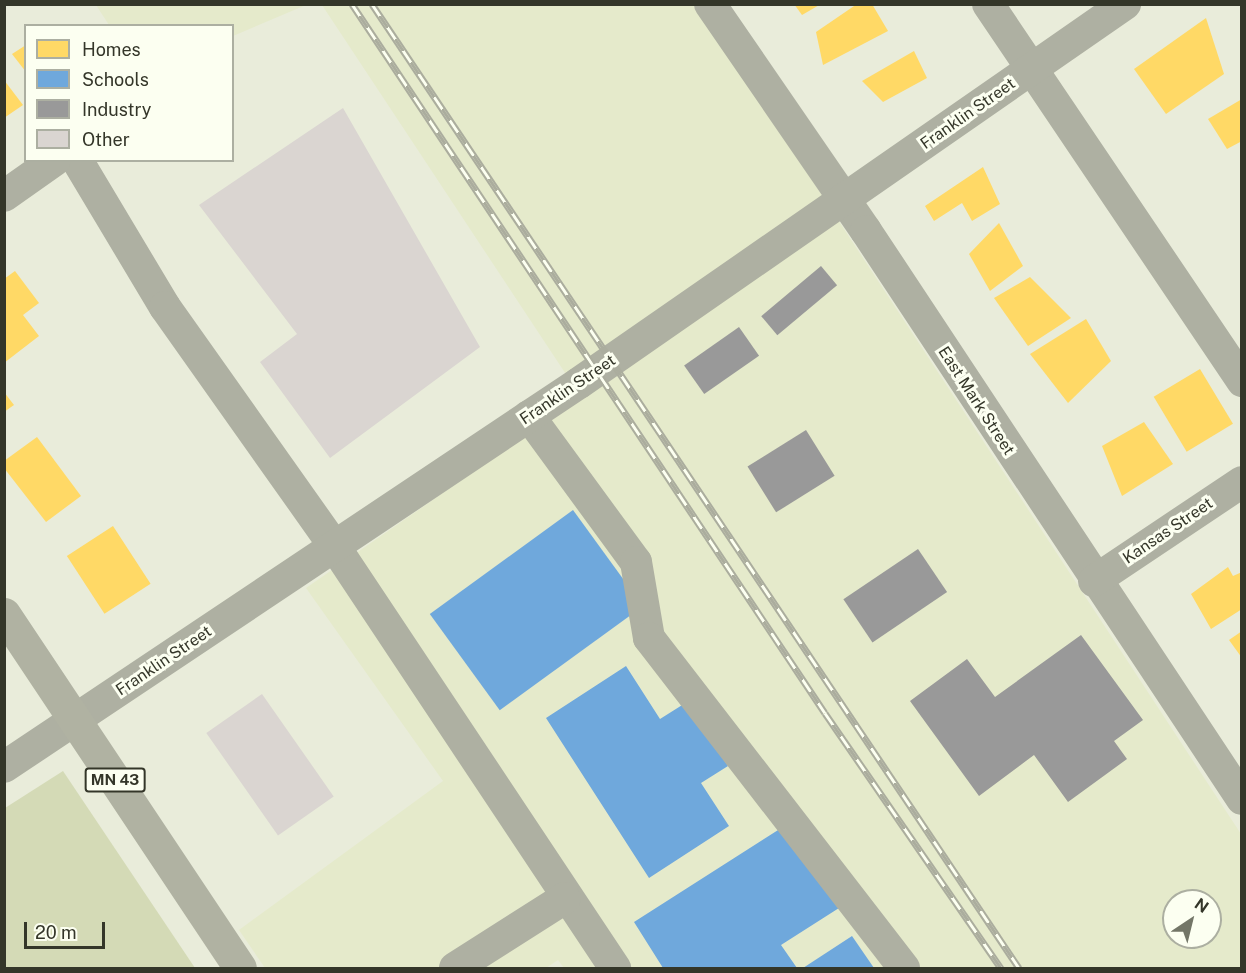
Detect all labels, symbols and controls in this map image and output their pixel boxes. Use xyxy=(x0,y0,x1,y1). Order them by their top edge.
legend xyxy=(24,24,234,162)
text: Homes xyxy=(82,39,141,60)
text: Schools xyxy=(82,69,149,90)
street label: Franklin Street xyxy=(917,74,1019,154)
text: Industry xyxy=(82,99,151,120)
text: Other xyxy=(82,129,130,150)
street label: East Mark Street xyxy=(934,343,1018,459)
street label: Franklin Street xyxy=(517,351,619,429)
street label: Kansas Street xyxy=(1119,494,1217,568)
street label: Franklin Street xyxy=(113,622,215,700)
road number: MN 43 xyxy=(84,768,146,792)
north arrow xyxy=(1162,889,1222,949)
text: N xyxy=(1191,894,1212,917)
scale bar xyxy=(27,910,108,948)
text: 20 m xyxy=(35,922,77,943)

